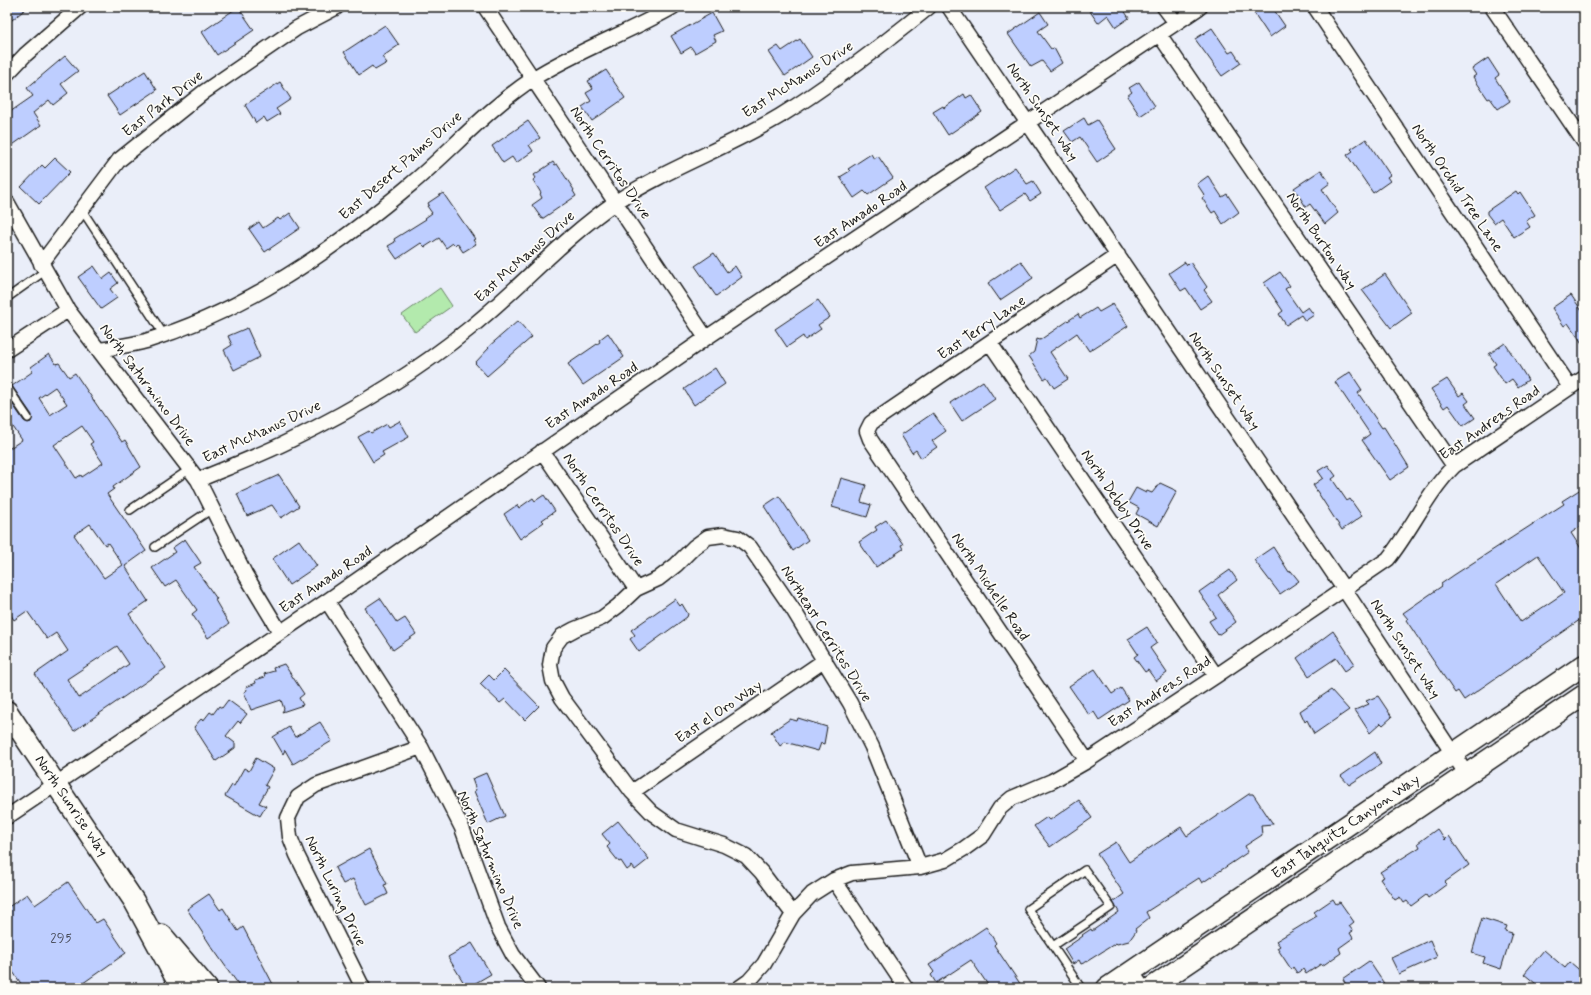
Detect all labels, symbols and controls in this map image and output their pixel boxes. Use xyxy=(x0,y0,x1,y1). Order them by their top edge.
street label: East McManus Drive xyxy=(739,36,858,123)
street label: North Sunset Way xyxy=(1001,59,1083,165)
street label: East Park Drive xyxy=(118,66,208,142)
street label: North Cerritos Drive xyxy=(565,102,655,224)
street label: East Desert Palms Drive xyxy=(335,107,467,225)
street label: North Orchid Tree Lane xyxy=(1407,120,1507,256)
street label: East Amado Road xyxy=(811,176,911,253)
street label: North Burton Way xyxy=(1281,188,1361,294)
street label: East McManus Drive xyxy=(471,206,580,307)
street label: East Terry Lane xyxy=(934,291,1030,365)
street label: North Saturmino Drive xyxy=(94,320,200,450)
street label: North Sunset Way xyxy=(1183,328,1265,434)
street label: East Amado Road xyxy=(542,357,642,434)
street label: East Andreas Road xyxy=(1436,381,1544,465)
street label: East McManus Drive xyxy=(200,396,325,468)
street label: North Debby Drive xyxy=(1076,446,1158,555)
street label: North Cerritos Drive xyxy=(558,449,648,571)
street label: North Michelle Road xyxy=(946,529,1034,645)
street label: East Amado Road xyxy=(276,541,376,618)
street label: Northeast Cerritos Drive xyxy=(776,562,876,706)
street label: North Sunset Way xyxy=(1365,595,1445,703)
street label: East Andreas Road xyxy=(1105,651,1215,733)
street label: East el Oro Way xyxy=(672,675,767,748)
street label: North Sunrise Way xyxy=(30,752,112,861)
street label: East Tahquitz Canyon Way xyxy=(1268,770,1424,884)
street label: North Saturmino Drive xyxy=(452,788,528,932)
street label: North Luring Drive xyxy=(300,832,371,950)
house number: 295 xyxy=(50,930,72,947)

